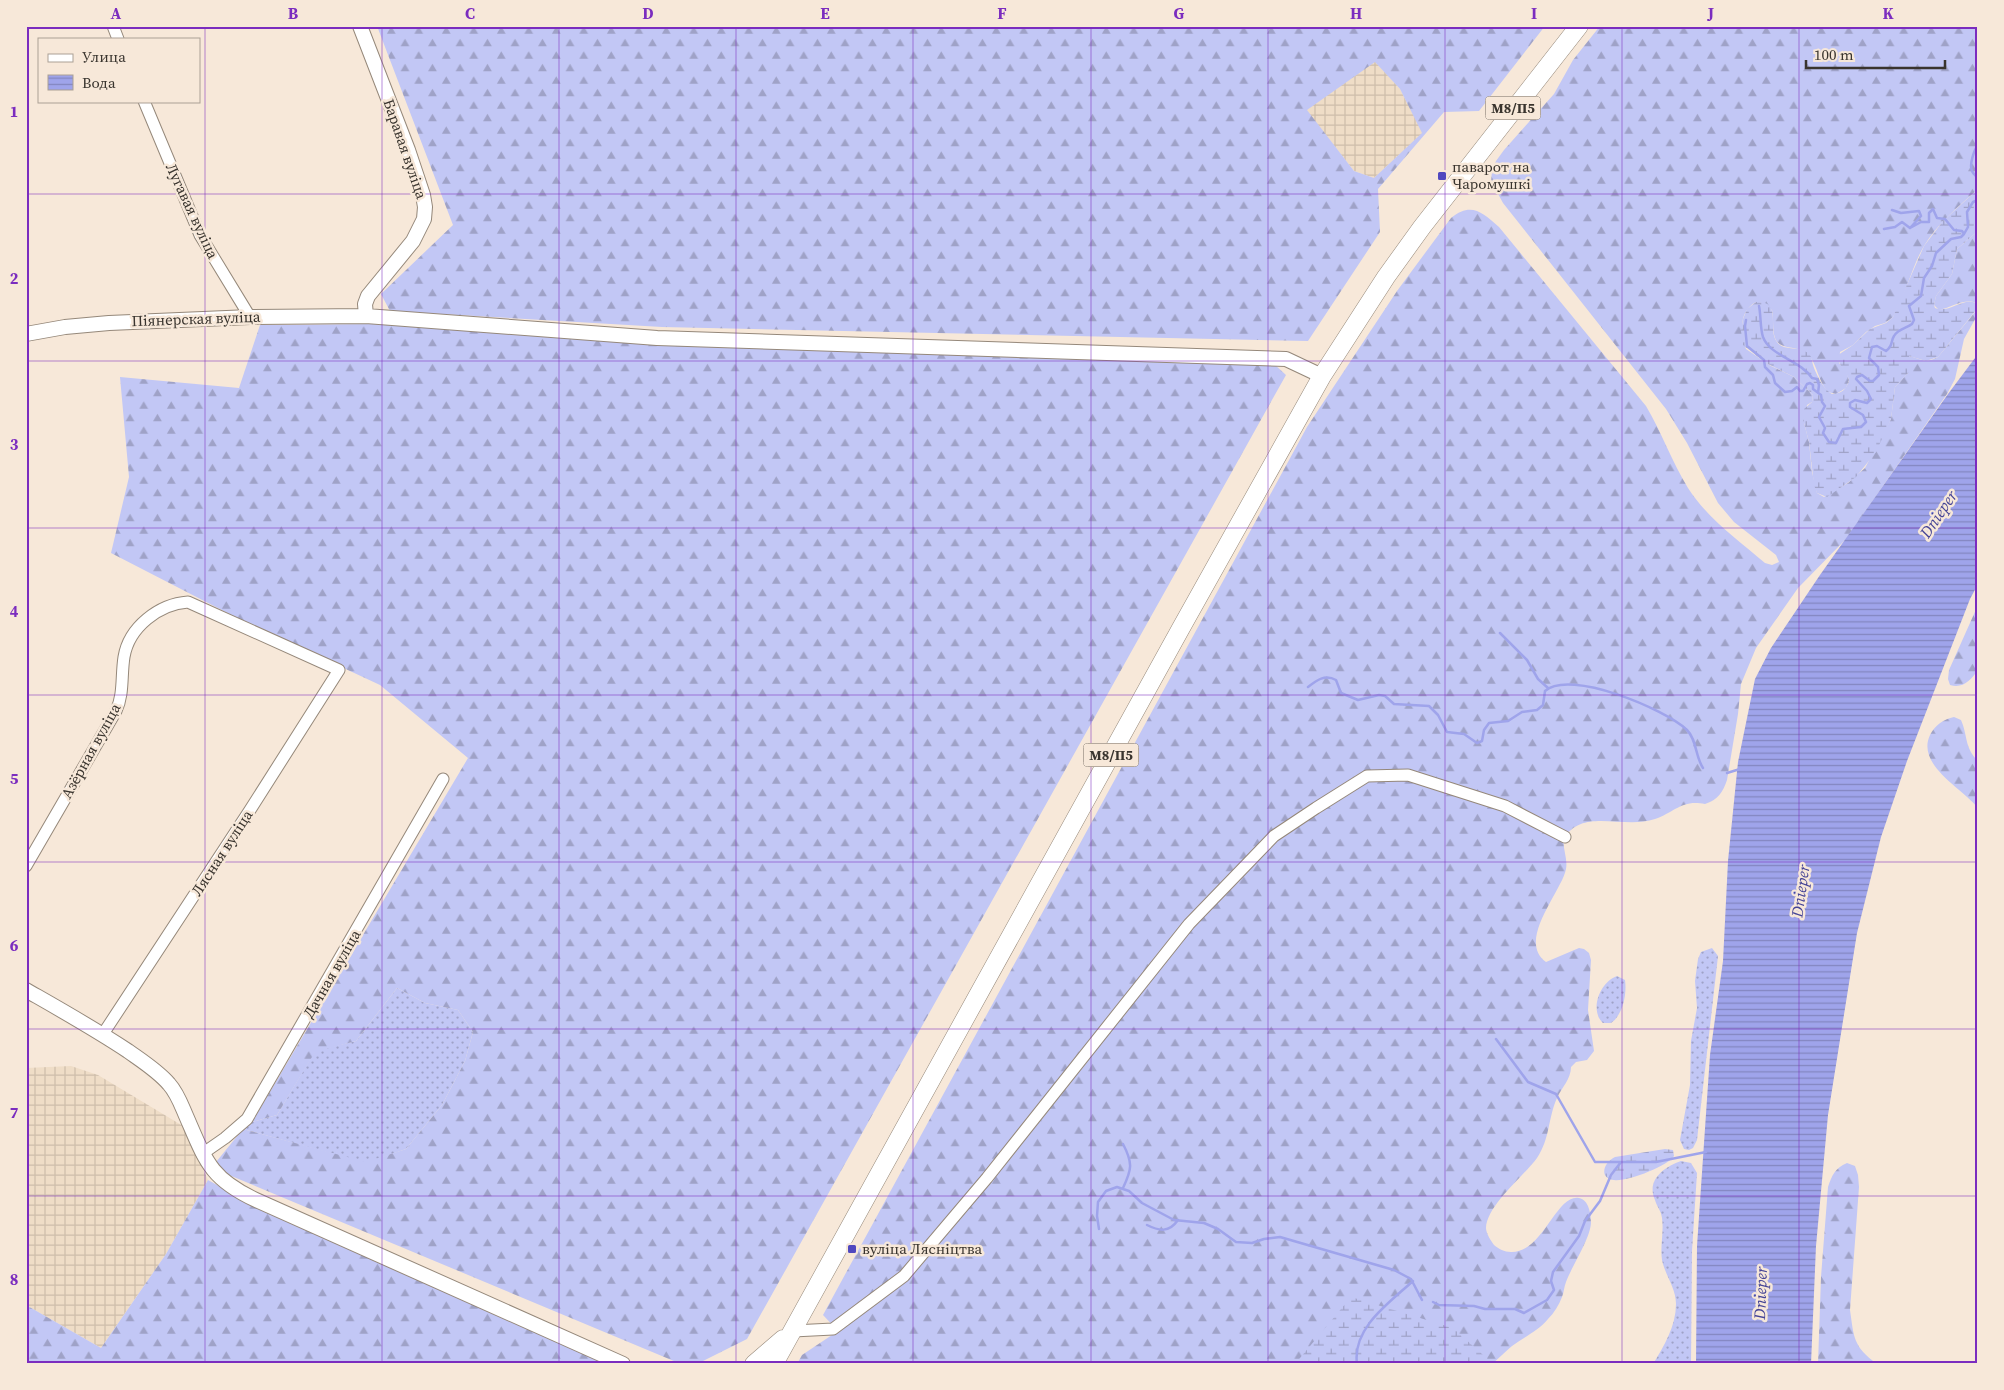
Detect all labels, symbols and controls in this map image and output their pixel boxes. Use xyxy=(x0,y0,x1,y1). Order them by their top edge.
text: A xyxy=(111,2,122,24)
text: B xyxy=(288,2,299,24)
text: C xyxy=(465,2,475,24)
text: D xyxy=(642,2,654,24)
text: E xyxy=(820,2,830,24)
text: F xyxy=(997,2,1007,24)
text: G xyxy=(1174,2,1185,24)
text: H xyxy=(1350,2,1362,24)
text: I xyxy=(1531,2,1537,24)
text: J xyxy=(1707,2,1714,24)
text: K xyxy=(1882,2,1894,24)
legend xyxy=(38,38,200,102)
scale bar xyxy=(1806,38,1945,70)
text: 100 m xyxy=(1814,44,1854,65)
text: Улица xyxy=(82,46,126,67)
text: Вода xyxy=(82,72,116,93)
street label: Баравая вуліца xyxy=(379,96,433,202)
road number: М8/П5 xyxy=(1486,96,1540,120)
text: 1 xyxy=(10,100,18,122)
place label: паварот на Чаромушкі xyxy=(1452,156,1531,194)
street label: Лугавая вуліца xyxy=(161,159,224,262)
marker: паварот на Чаромушкі xyxy=(1436,170,1448,182)
text: 2 xyxy=(10,267,19,289)
street label: Піянерская вуліца xyxy=(131,306,261,331)
text: 3 xyxy=(10,433,19,455)
water label: Dnieper xyxy=(1914,485,1962,543)
text: 4 xyxy=(10,600,19,622)
street label: Азёрная вуліца xyxy=(56,699,126,802)
road number: М8/П5 xyxy=(1084,744,1138,766)
text: 5 xyxy=(10,767,19,789)
street label: Лясная вуліца xyxy=(186,805,258,900)
water label: Dnieper xyxy=(1785,863,1815,920)
street label: Дачная вуліца xyxy=(298,925,366,1022)
text: 6 xyxy=(10,934,19,956)
text: 7 xyxy=(10,1101,19,1123)
place label: вуліца Лясніцтва xyxy=(862,1238,983,1259)
marker: вуліца Лясніцтва xyxy=(846,1243,858,1255)
water label: Dnieper xyxy=(1748,1266,1772,1321)
text: 8 xyxy=(10,1268,18,1290)

